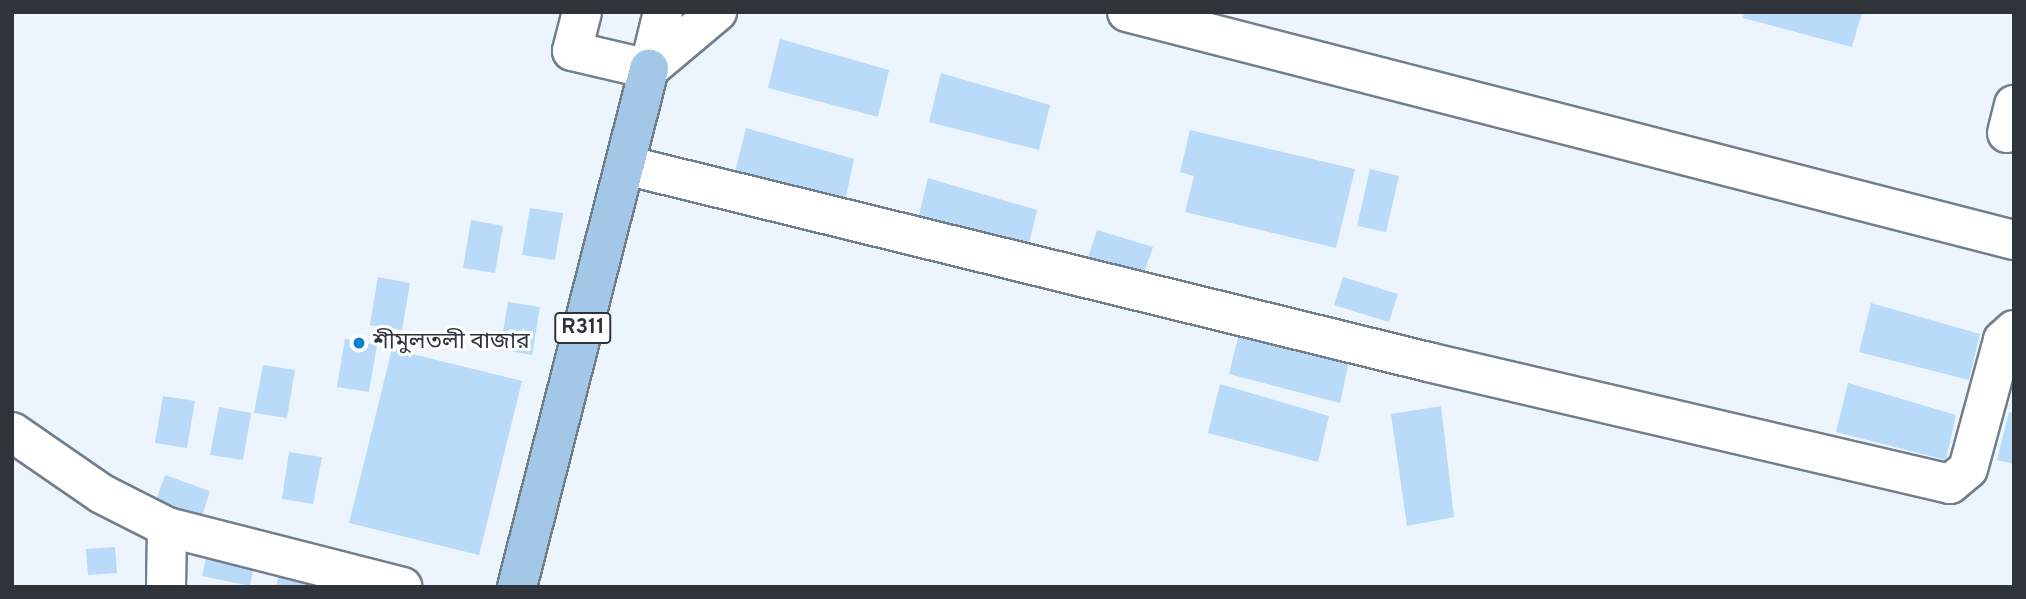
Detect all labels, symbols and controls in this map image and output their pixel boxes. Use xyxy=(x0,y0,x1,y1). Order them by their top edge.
road number: R311 xyxy=(553,310,613,346)
place label: শীমুলতলী বাজার xyxy=(373,329,530,357)
marker: শীমুলতলী বাজার xyxy=(351,335,367,351)

